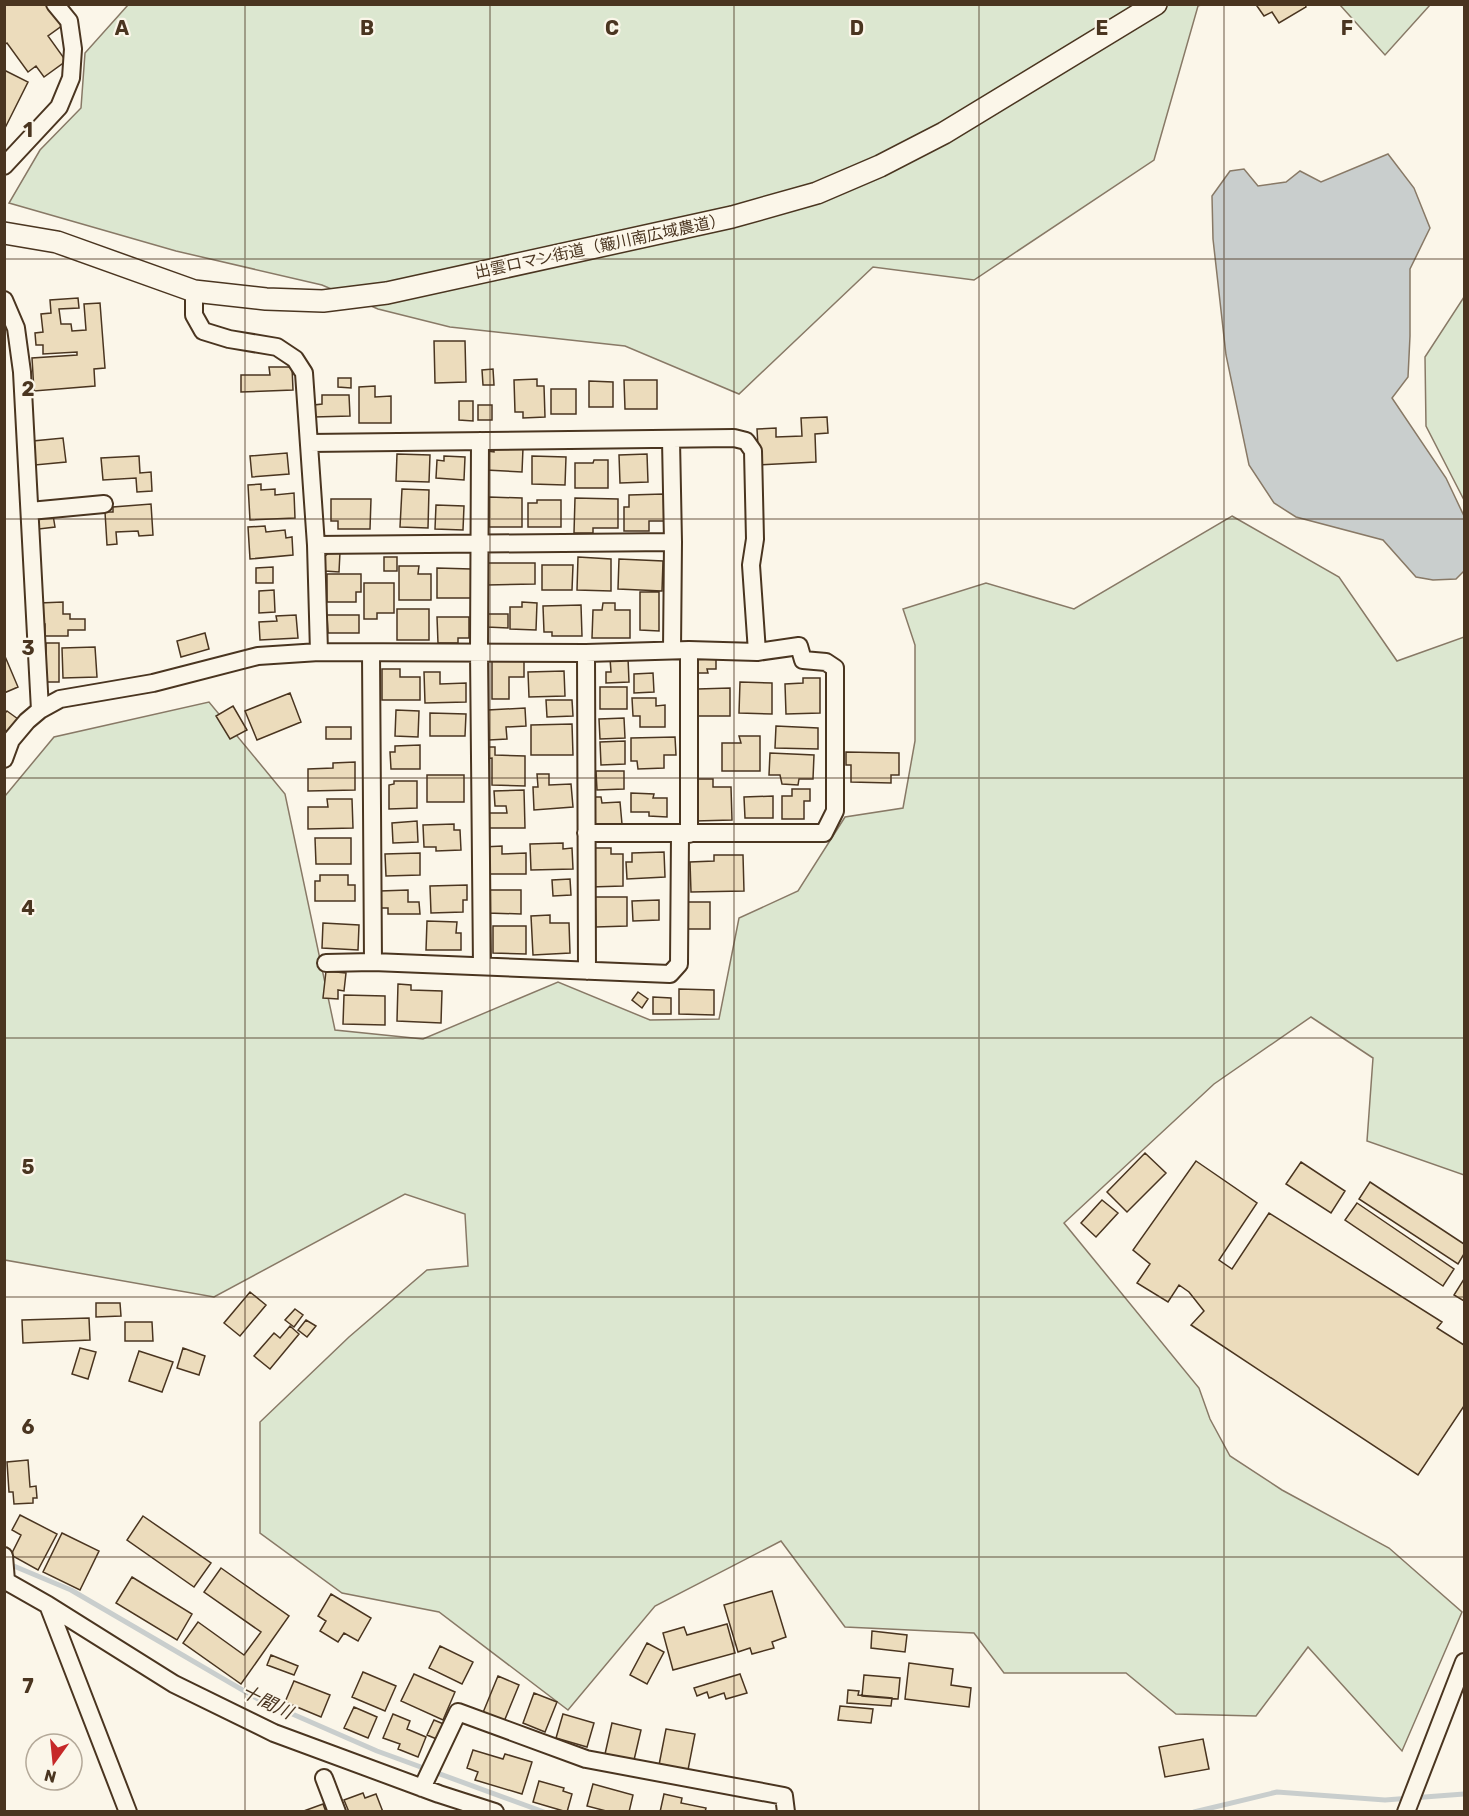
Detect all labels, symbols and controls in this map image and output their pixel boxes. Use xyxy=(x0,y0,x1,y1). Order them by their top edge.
text: A xyxy=(115,16,130,40)
text: B xyxy=(360,16,374,40)
text: C xyxy=(605,16,619,40)
text: D xyxy=(850,16,864,40)
text: E xyxy=(1096,16,1108,40)
text: F xyxy=(1341,16,1353,40)
text: 1 xyxy=(23,118,33,142)
street label: 出雲ロマン街道（簸川南広域農道） xyxy=(473,210,727,282)
text: 2 xyxy=(22,377,35,401)
text: 3 xyxy=(21,636,35,660)
text: 4 xyxy=(21,896,35,920)
text: 5 xyxy=(22,1155,35,1179)
text: 6 xyxy=(21,1415,35,1439)
text: 7 xyxy=(22,1674,34,1698)
water label: 十間川 xyxy=(238,1680,298,1725)
north arrow xyxy=(24,1732,84,1792)
text: N xyxy=(42,1765,58,1787)

